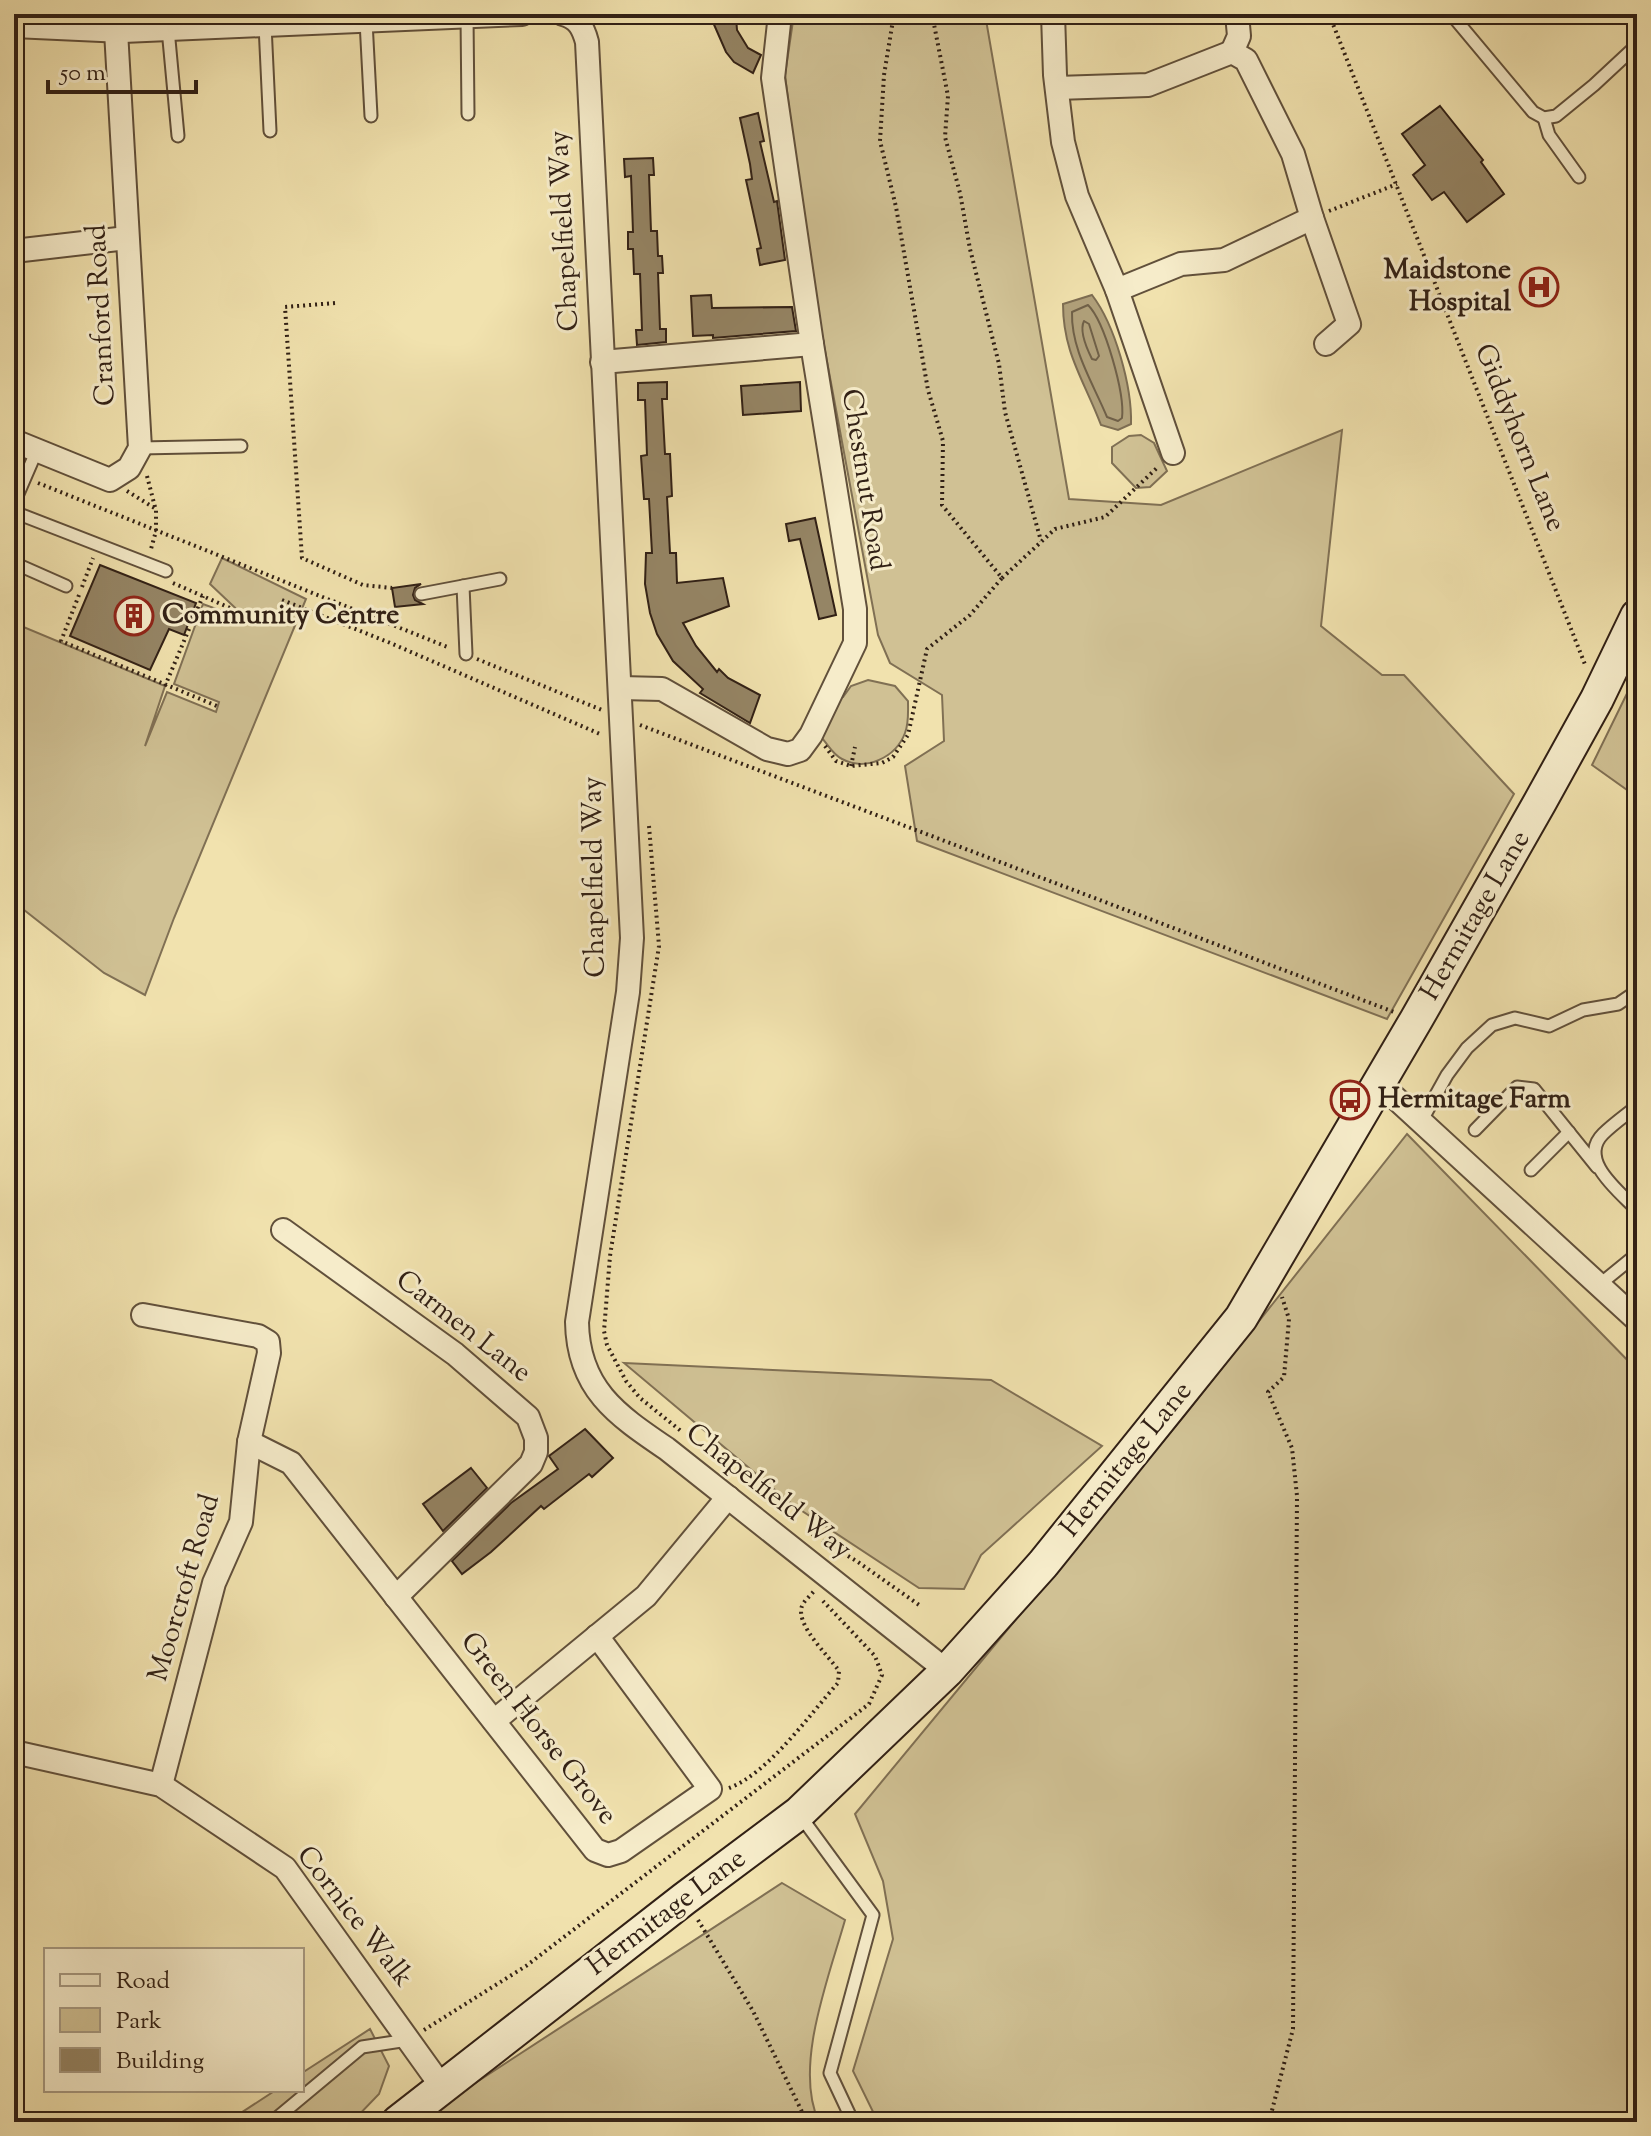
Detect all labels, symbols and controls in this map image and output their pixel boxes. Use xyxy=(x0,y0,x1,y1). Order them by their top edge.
scale bar xyxy=(48,44,196,94)
text: 50 m xyxy=(58,57,106,91)
street label: Chapelfield Way xyxy=(540,129,590,333)
street label: Cranford Road xyxy=(77,223,127,407)
place label: Maidstone Hospital xyxy=(1384,251,1511,323)
hospital icon: Maidstone Hospital xyxy=(1518,266,1560,308)
street label: Giddyhorn Lane xyxy=(1463,338,1575,538)
street label: Chestnut Road xyxy=(830,386,898,574)
building icon: Community Centre xyxy=(113,595,155,637)
place label: Community Centre xyxy=(162,596,399,636)
street label: Chapelfield Way xyxy=(573,776,617,978)
street label: Hermitage Lane xyxy=(1411,824,1541,1008)
bus stop icon: Hermitage Farm xyxy=(1329,1079,1371,1121)
place label: Hermitage Farm xyxy=(1378,1080,1571,1120)
street label: Carmen Lane xyxy=(387,1261,539,1393)
street label: Hermitage Lane xyxy=(1052,1373,1202,1547)
street label: Chapelfield Way xyxy=(676,1414,860,1570)
street label: Moorcroft Road xyxy=(139,1490,231,1686)
street label: Green Horse Grove xyxy=(450,1624,626,1834)
street label: Cornice Walk xyxy=(286,1838,422,1996)
street label: Hermitage Lane xyxy=(579,1840,755,1986)
legend xyxy=(44,1948,304,2092)
text: Road xyxy=(116,1965,170,1999)
text: Park xyxy=(116,2005,162,2039)
text: Building xyxy=(116,2045,205,2079)

